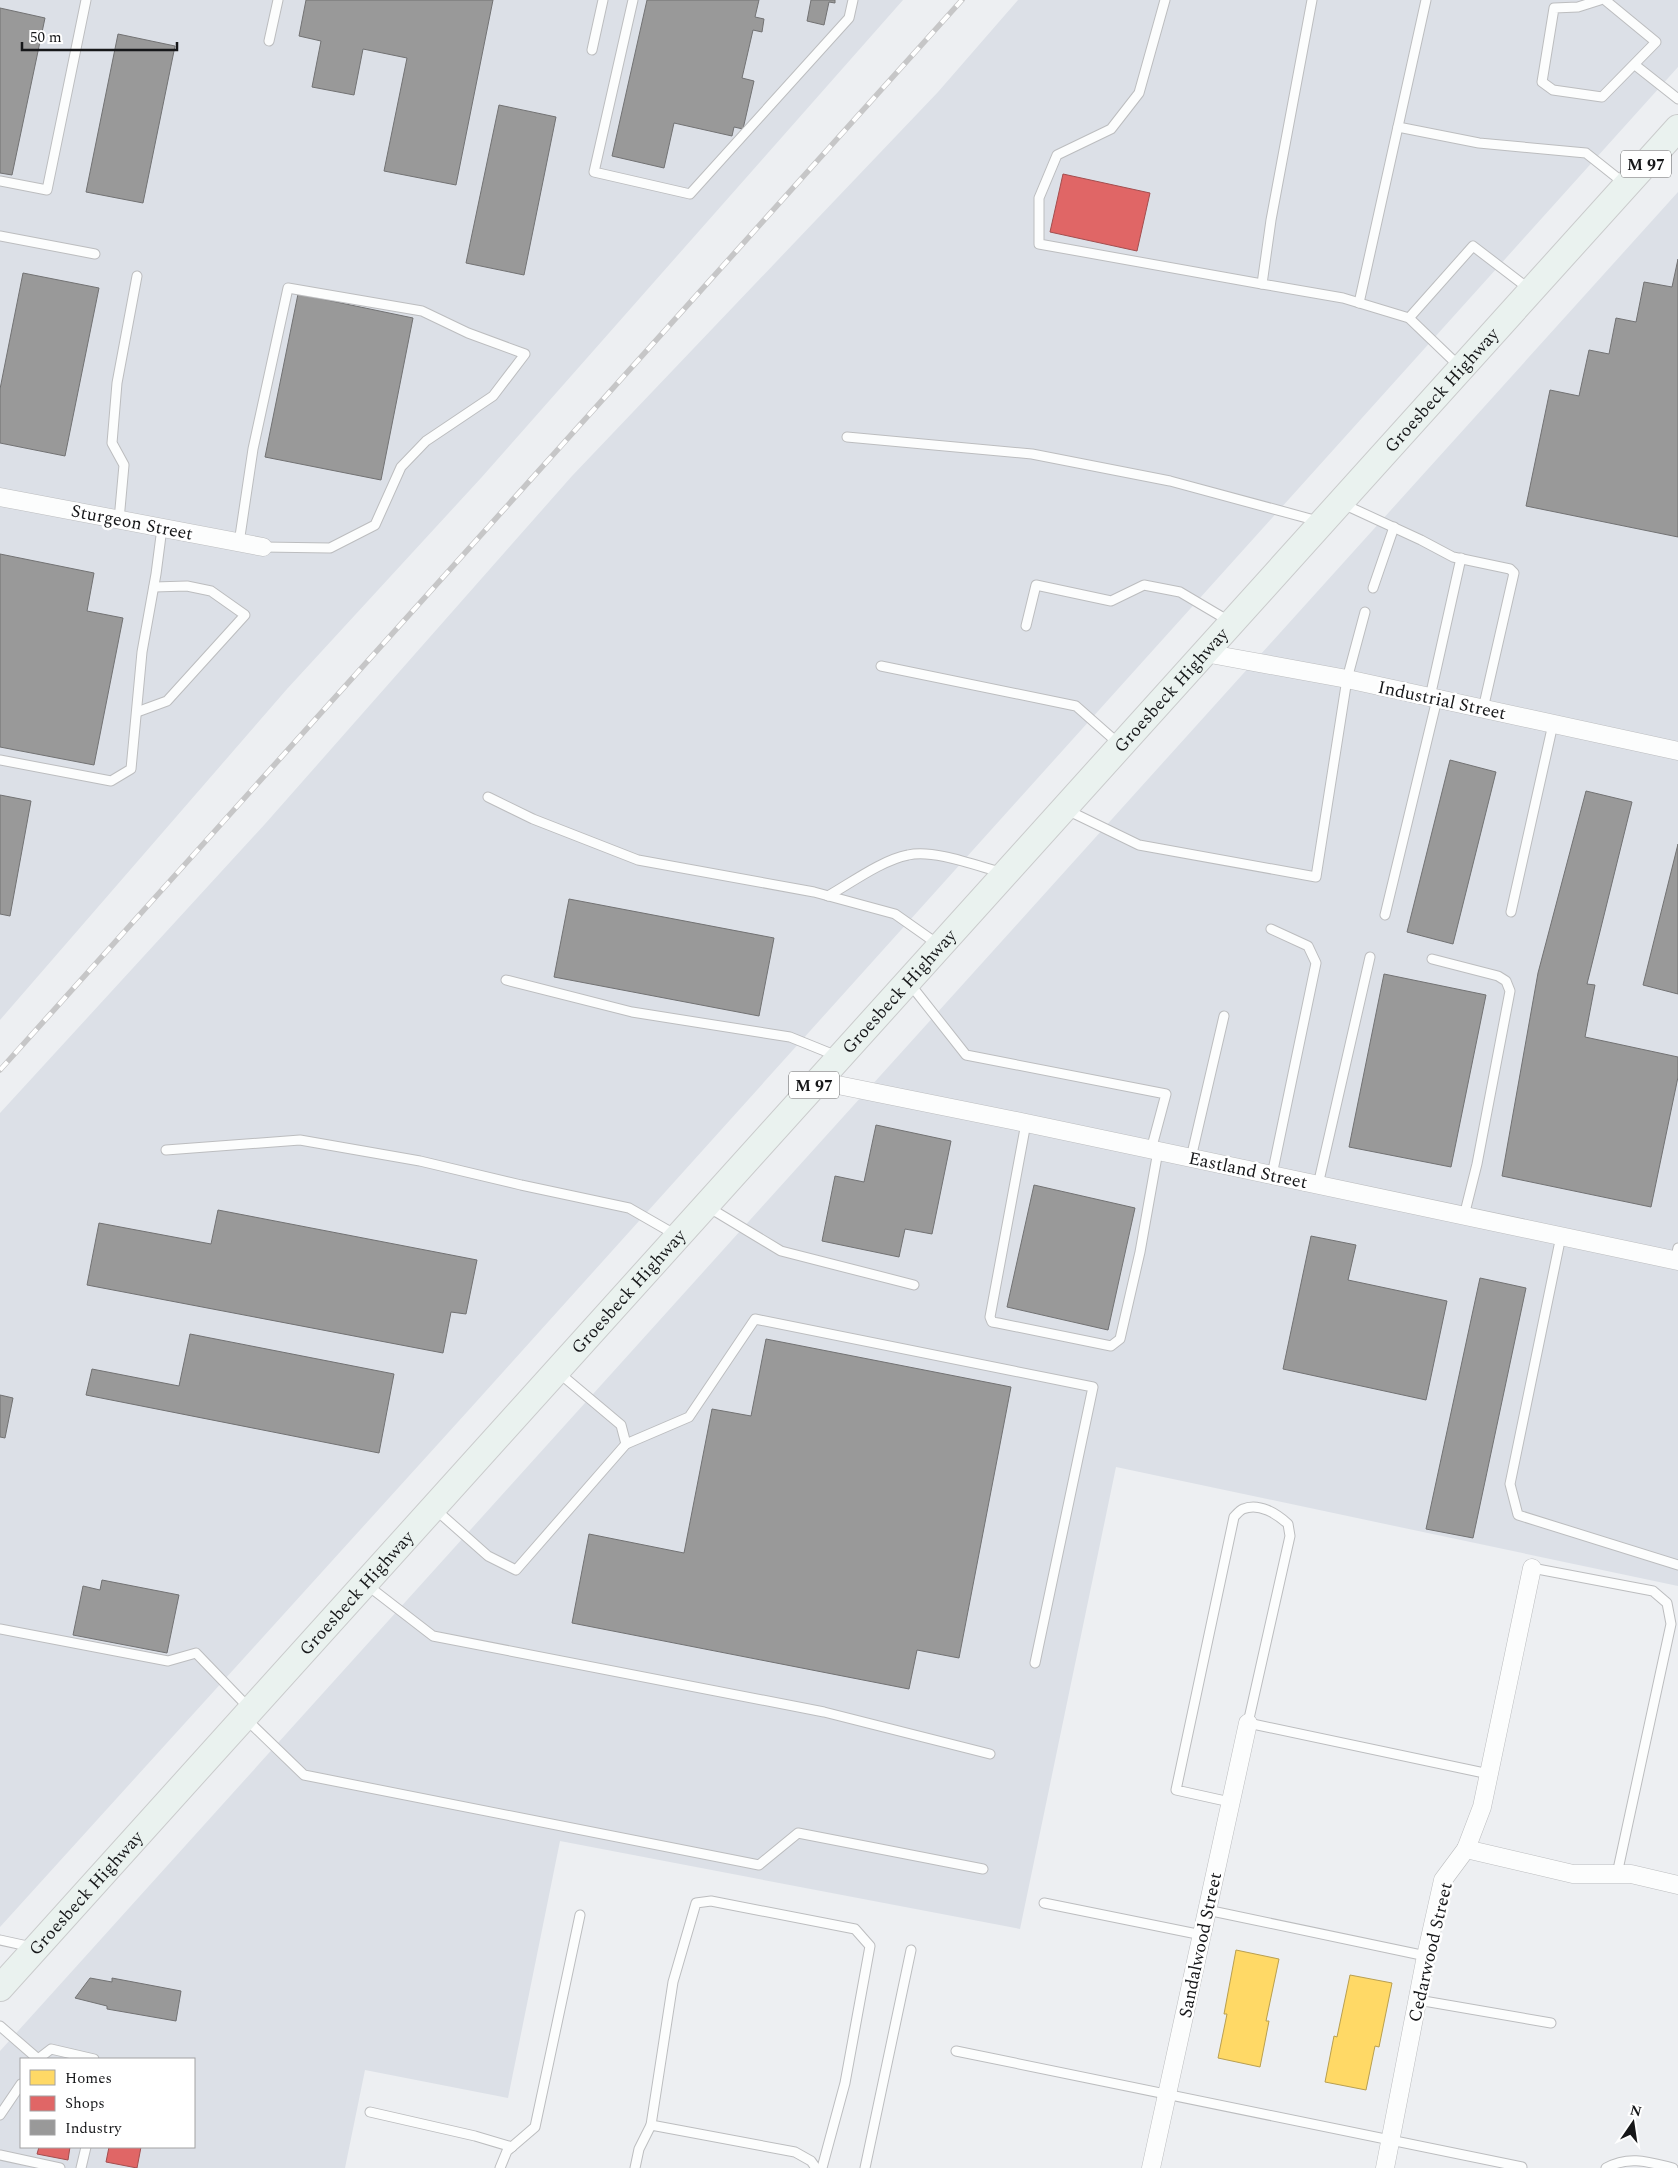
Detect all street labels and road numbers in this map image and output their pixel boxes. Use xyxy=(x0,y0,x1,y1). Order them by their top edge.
road number: M 97 xyxy=(1621,150,1671,178)
street label: Groesbeck Highway xyxy=(1378,321,1507,459)
street label: Sturgeon Street xyxy=(69,497,195,548)
street label: Groesbeck Highway xyxy=(1108,621,1236,759)
street label: Industrial Street xyxy=(1375,674,1508,727)
street label: Groesbeck Highway xyxy=(836,922,964,1060)
road number: M 97 xyxy=(789,1072,839,1098)
street label: Eastland Street xyxy=(1186,1145,1310,1196)
street label: Groesbeck Highway xyxy=(565,1222,693,1360)
street label: Groesbeck Highway xyxy=(293,1524,421,1662)
street label: Groesbeck Highway xyxy=(22,1824,151,1962)
street label: Sandalwood Street xyxy=(1172,1870,1229,2020)
street label: Cedarwood Street xyxy=(1401,1880,1460,2025)

